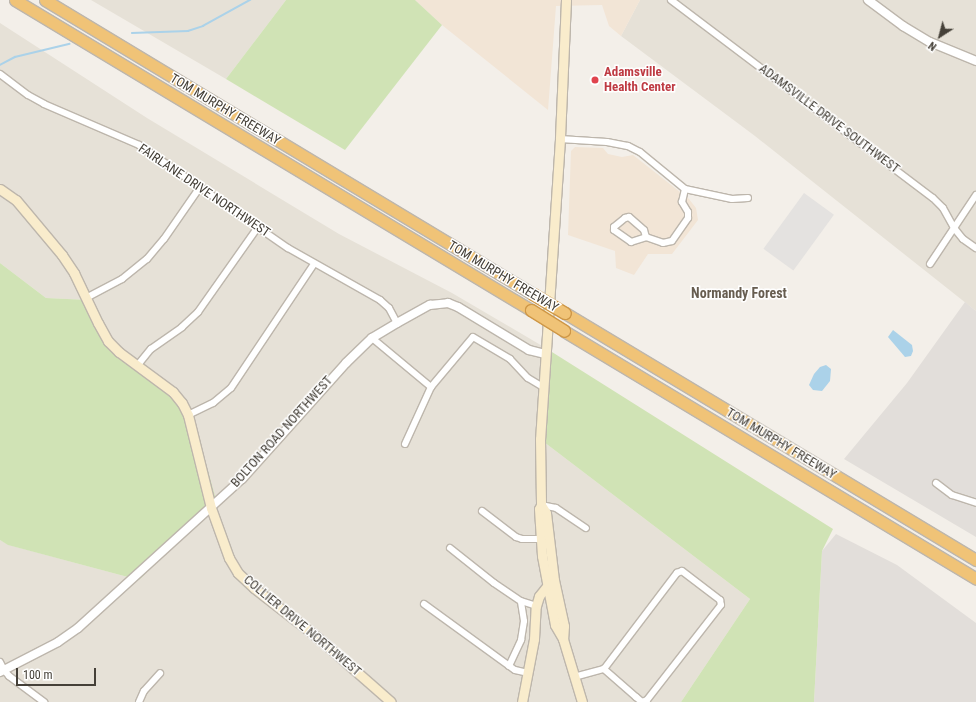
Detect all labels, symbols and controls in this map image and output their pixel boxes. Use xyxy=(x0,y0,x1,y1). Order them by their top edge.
north arrow xyxy=(920,16,960,56)
text: N xyxy=(926,39,939,53)
street label: ADAMSVILLE DRIVE SOUTHWEST xyxy=(756,61,902,177)
place label: Adamsville Health Center xyxy=(604,65,676,96)
street label: TOM MURPHY FREEWAY xyxy=(167,71,283,149)
marker: Adamsville Health Center xyxy=(589,74,601,86)
street label: FAIRLANE DRIVE NORTHWEST xyxy=(135,141,273,241)
street label: TOM MURPHY FREEWAY xyxy=(445,238,561,316)
district label: Normandy Forest xyxy=(691,285,787,301)
street label: BOLTON ROAD NORTHWEST xyxy=(228,373,336,491)
street label: TOM MURPHY FREEWAY xyxy=(723,405,839,483)
street label: COLLIER DRIVE NORTHWEST xyxy=(240,572,364,680)
scale bar xyxy=(18,660,98,686)
text: 100 m xyxy=(23,668,53,682)

